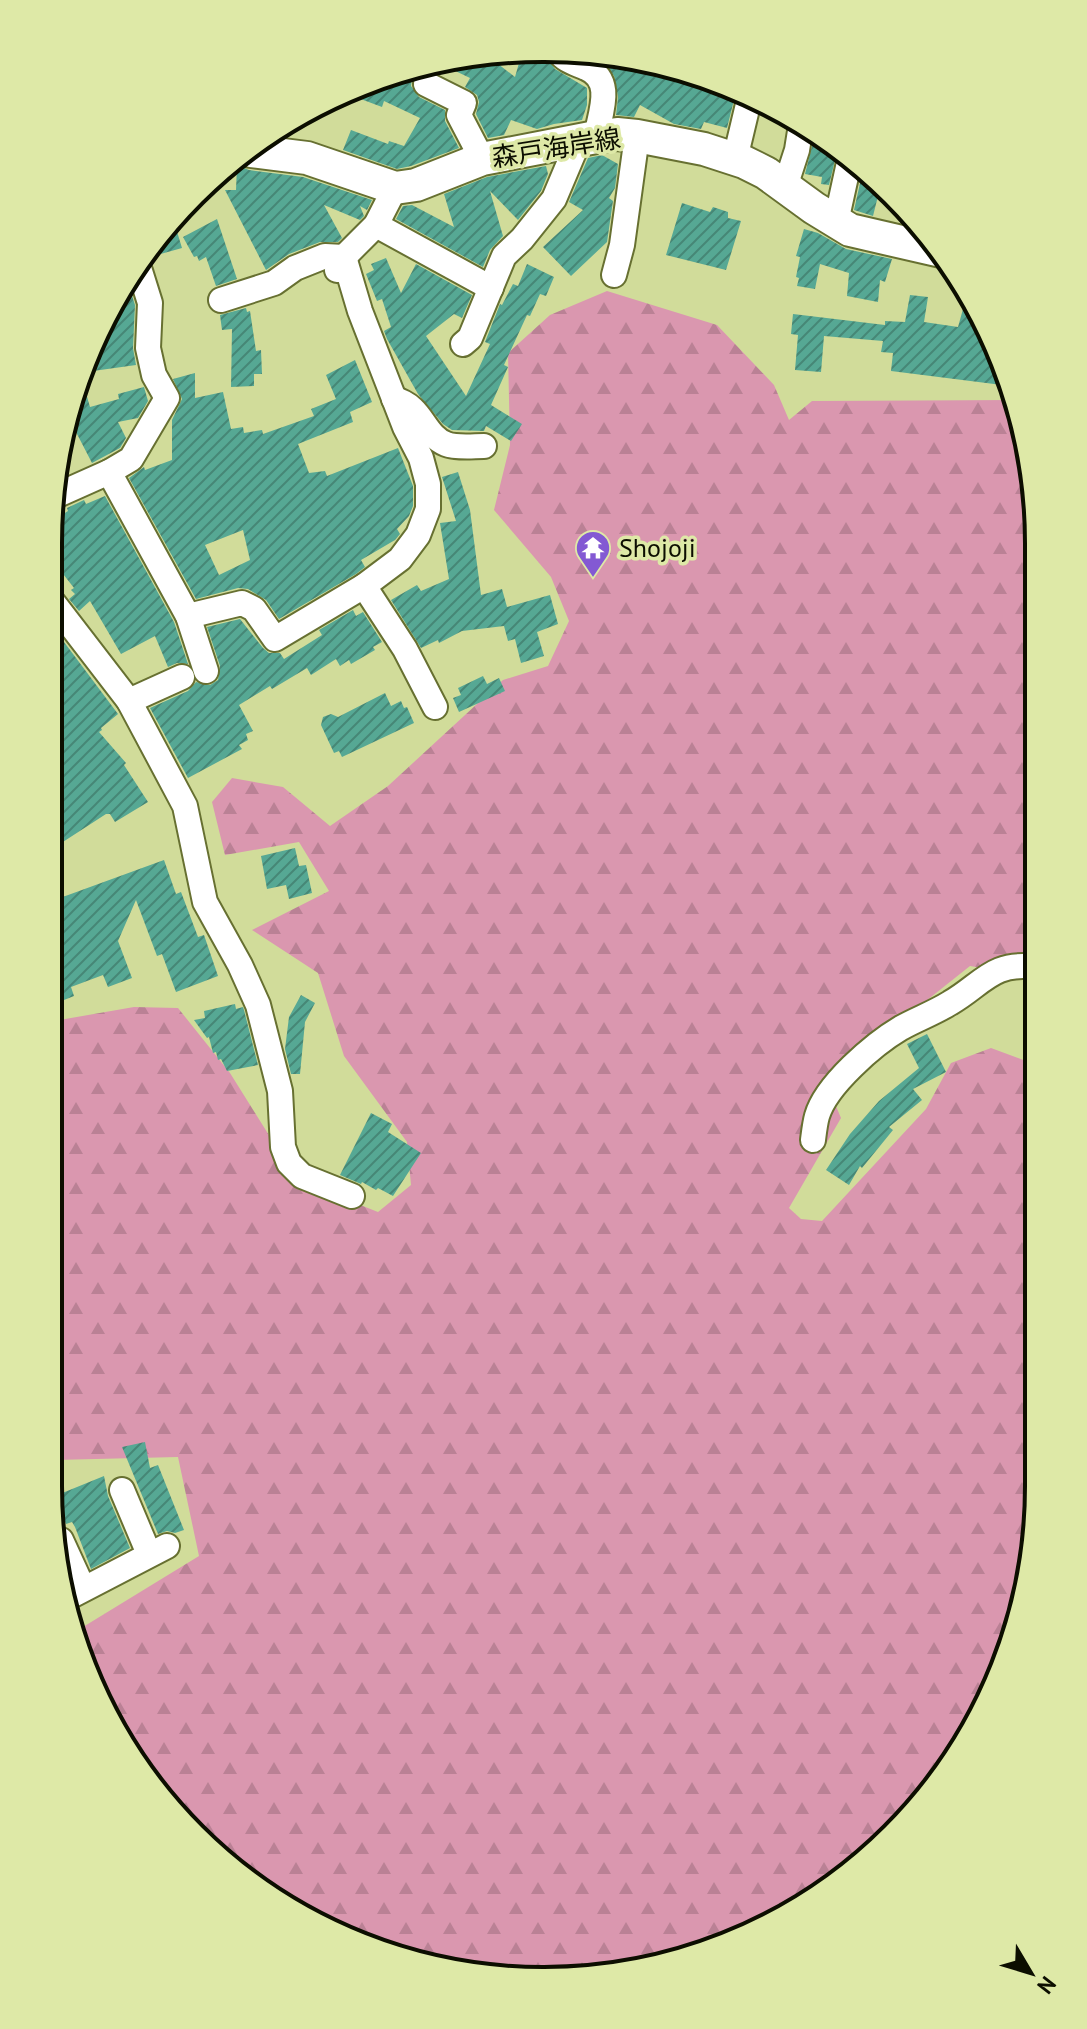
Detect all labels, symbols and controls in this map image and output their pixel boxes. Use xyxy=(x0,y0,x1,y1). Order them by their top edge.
street label: 森戸海岸線 xyxy=(489,121,623,174)
temple icon: Shojoji xyxy=(574,529,612,579)
place label: Shojoji xyxy=(619,531,696,564)
north arrow xyxy=(991,1933,1071,2013)
text: N xyxy=(1031,1971,1062,2000)

